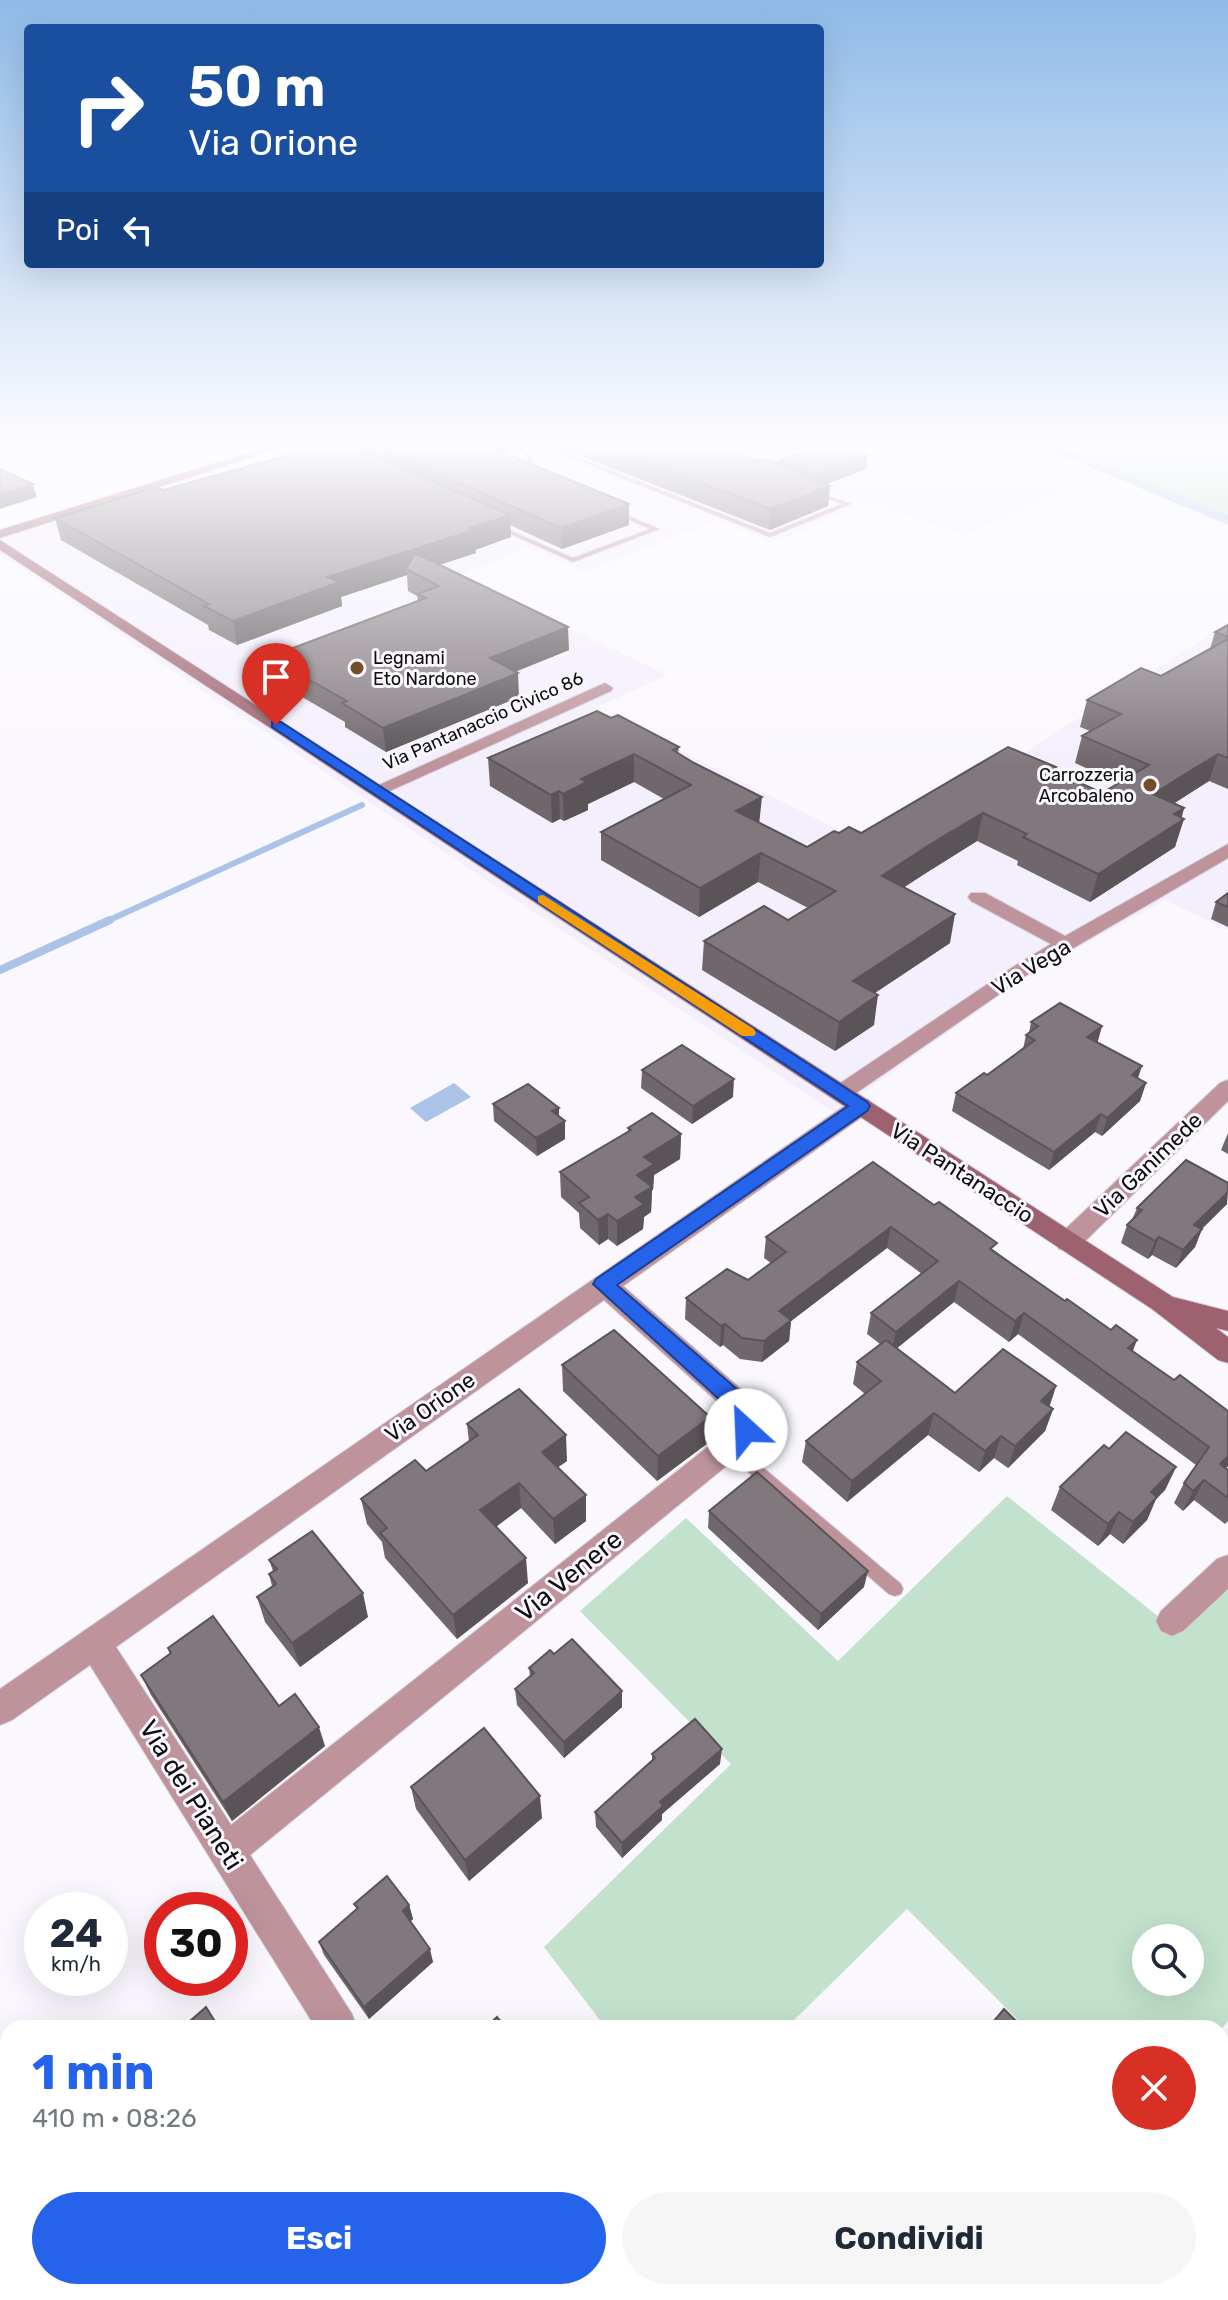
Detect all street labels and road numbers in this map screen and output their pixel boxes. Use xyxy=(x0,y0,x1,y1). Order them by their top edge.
street label: Via Pantanaccio Civico 86 xyxy=(379,667,587,775)
street label: Via Vega xyxy=(987,933,1075,1001)
street label: Via Ganimede xyxy=(1088,1107,1208,1223)
street label: Via Pantanaccio xyxy=(886,1117,1038,1229)
street label: Via Orione xyxy=(380,1366,480,1448)
street label: Via Venere xyxy=(510,1524,628,1628)
street label: Via dei Pianeti xyxy=(133,1714,249,1876)

